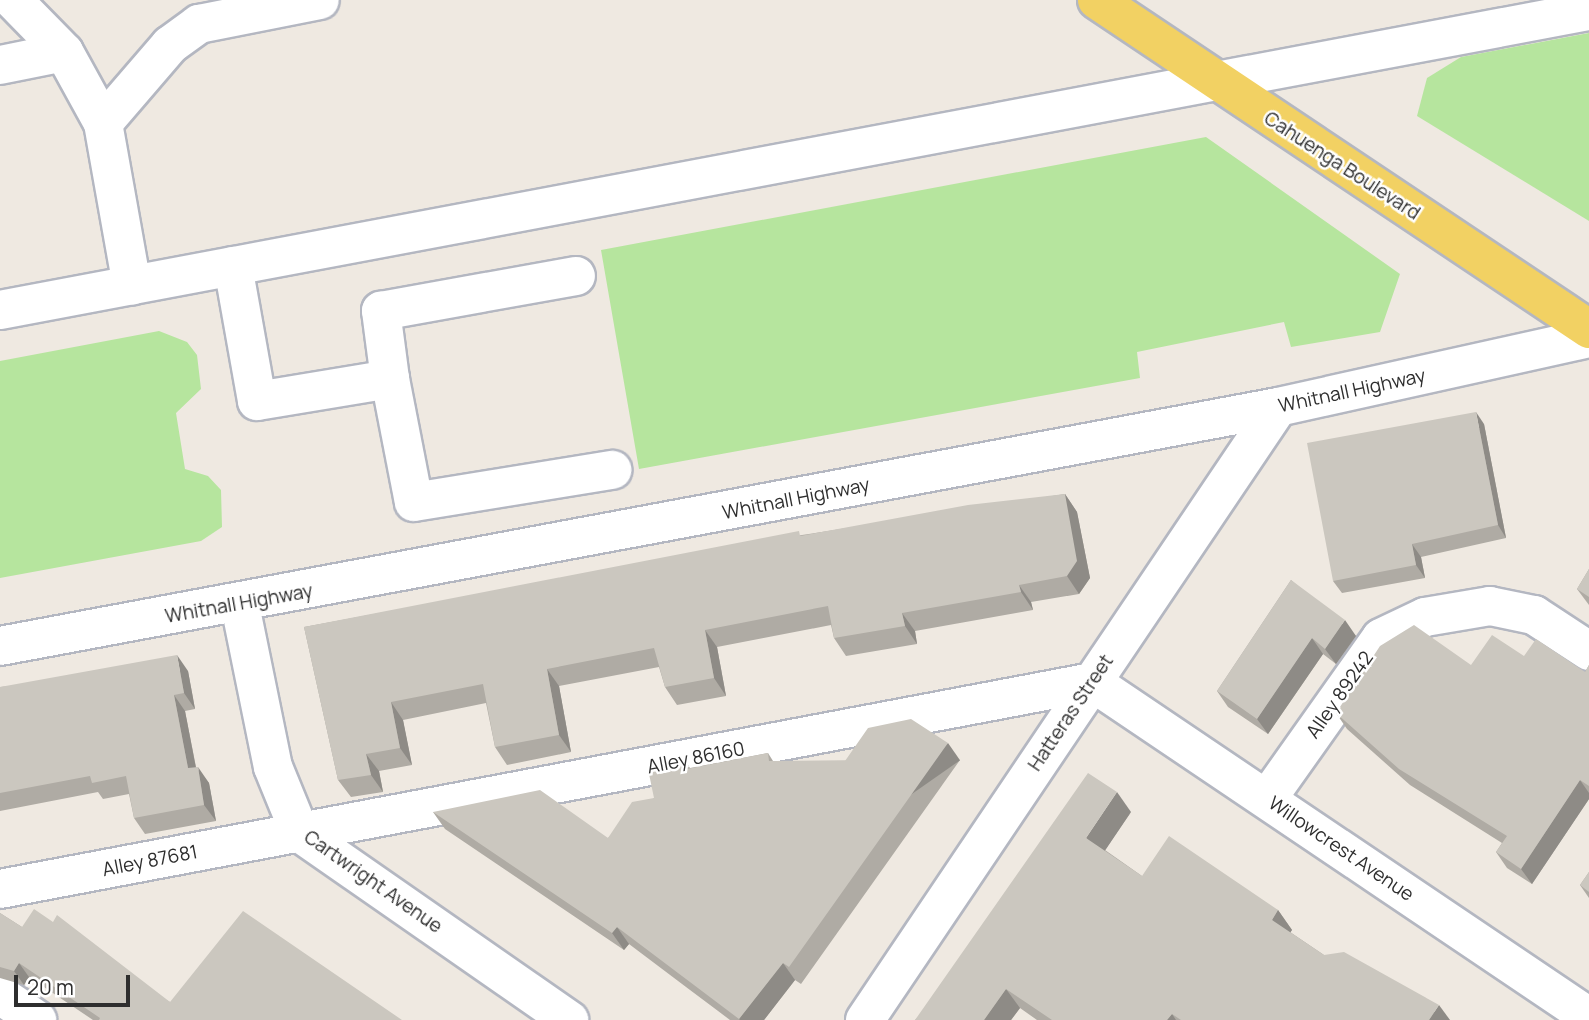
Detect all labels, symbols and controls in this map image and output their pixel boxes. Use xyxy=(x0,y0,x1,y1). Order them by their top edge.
street label: Cahuenga Boulevard xyxy=(1260,107,1424,225)
street label: Whitnall Highway xyxy=(1276,364,1428,418)
street label: Whitnall Highway xyxy=(720,474,872,524)
street label: Whitnall Highway xyxy=(163,580,315,628)
street label: Alley 89242 xyxy=(1302,647,1378,743)
street label: Hatteras Street xyxy=(1024,651,1118,775)
street label: Alley 86160 xyxy=(645,737,747,779)
street label: Willowcrest Avenue xyxy=(1264,792,1418,906)
street label: Cartwright Avenue xyxy=(300,826,446,938)
street label: Alley 87681 xyxy=(100,841,200,881)
scale bar xyxy=(18,960,133,1004)
text: 20 m xyxy=(27,973,74,1001)

